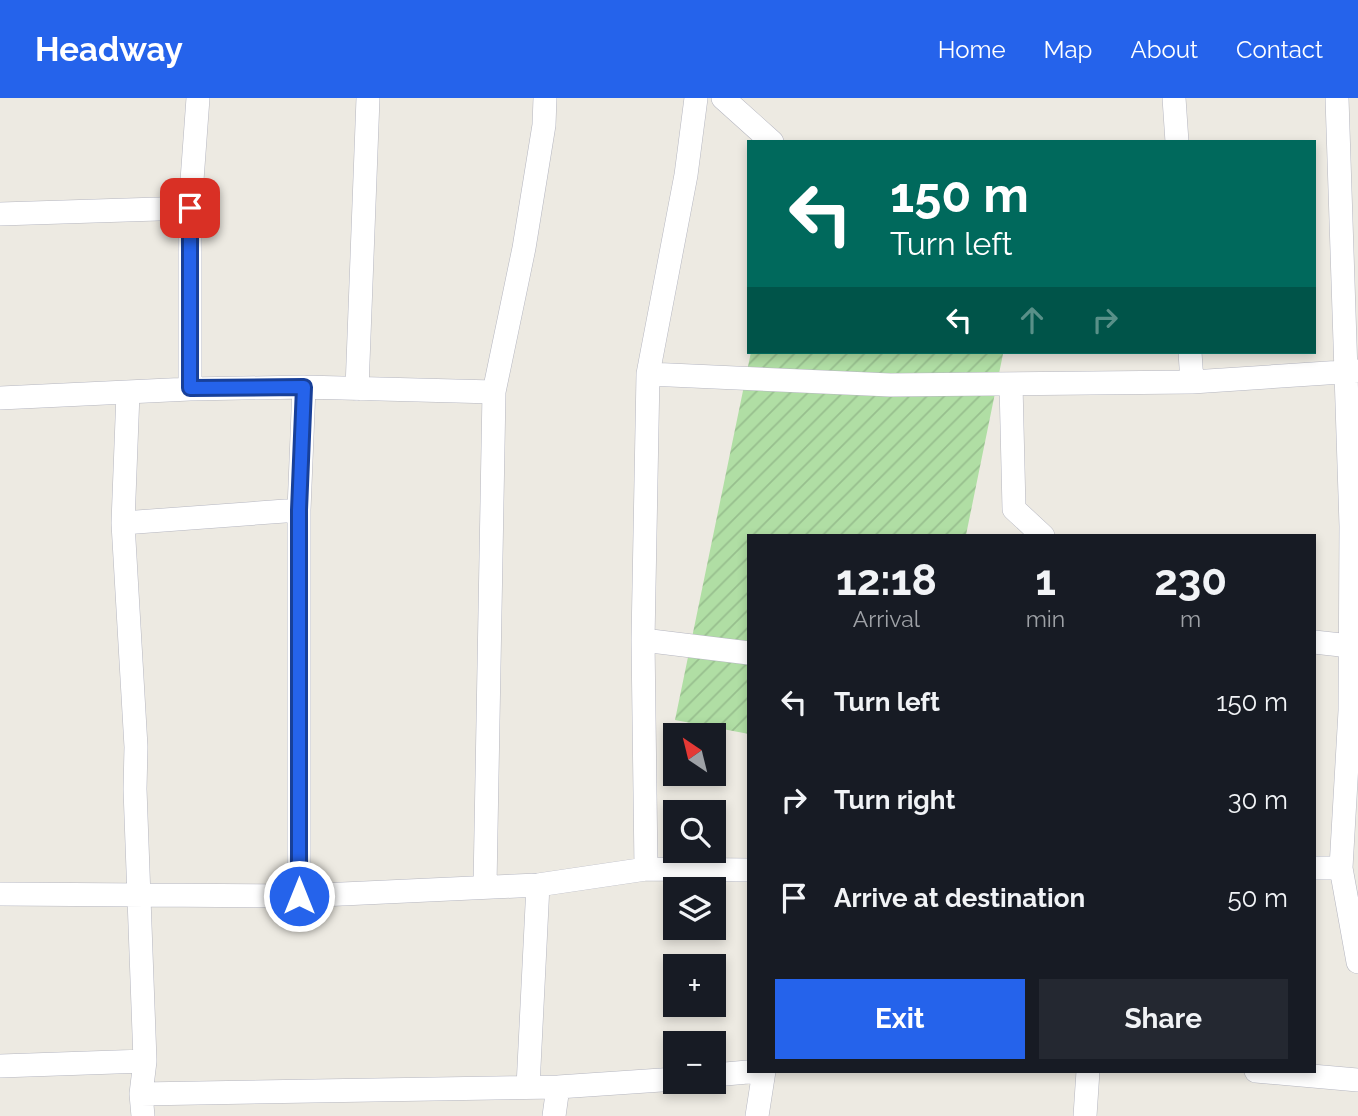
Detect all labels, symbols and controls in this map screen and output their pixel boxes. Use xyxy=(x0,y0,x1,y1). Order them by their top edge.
text: Headway xyxy=(35,30,183,69)
text: Home xyxy=(938,35,1006,64)
text: Map xyxy=(1044,35,1092,64)
text: About xyxy=(1130,35,1198,64)
text: Contact xyxy=(1236,35,1323,64)
text: 150 m xyxy=(890,166,1029,223)
icon: left xyxy=(775,168,866,259)
pin xyxy=(160,178,220,238)
icon: arrive xyxy=(171,189,209,227)
text: Turn left xyxy=(890,225,1012,262)
icon: left xyxy=(940,301,978,339)
icon: ahead xyxy=(1013,301,1051,339)
icon: right xyxy=(1086,301,1124,339)
text: 12:18 xyxy=(836,556,937,605)
text: 1 xyxy=(1035,556,1056,605)
text: 230 xyxy=(1154,556,1227,605)
text: Arrival xyxy=(853,605,920,632)
text: min xyxy=(1026,605,1065,632)
text: m xyxy=(1180,605,1201,632)
icon: left xyxy=(775,683,813,721)
text: Turn left xyxy=(834,687,940,717)
text: 150 m xyxy=(1216,687,1288,717)
north arrow xyxy=(663,723,726,786)
map controls xyxy=(663,723,726,1094)
icon: right xyxy=(775,781,813,819)
text: Turn right xyxy=(834,785,955,815)
text: 30 m xyxy=(1228,785,1288,815)
button: search xyxy=(663,800,726,863)
position arrow xyxy=(262,859,336,933)
button: layers xyxy=(663,877,726,940)
icon: arrive xyxy=(775,879,813,917)
text: Arrive at destination xyxy=(834,883,1085,913)
text: 50 m xyxy=(1227,883,1288,913)
button: + xyxy=(663,954,726,1017)
button: Exit xyxy=(775,979,1025,1059)
button: Share xyxy=(1039,979,1288,1059)
button: − xyxy=(663,1031,726,1094)

